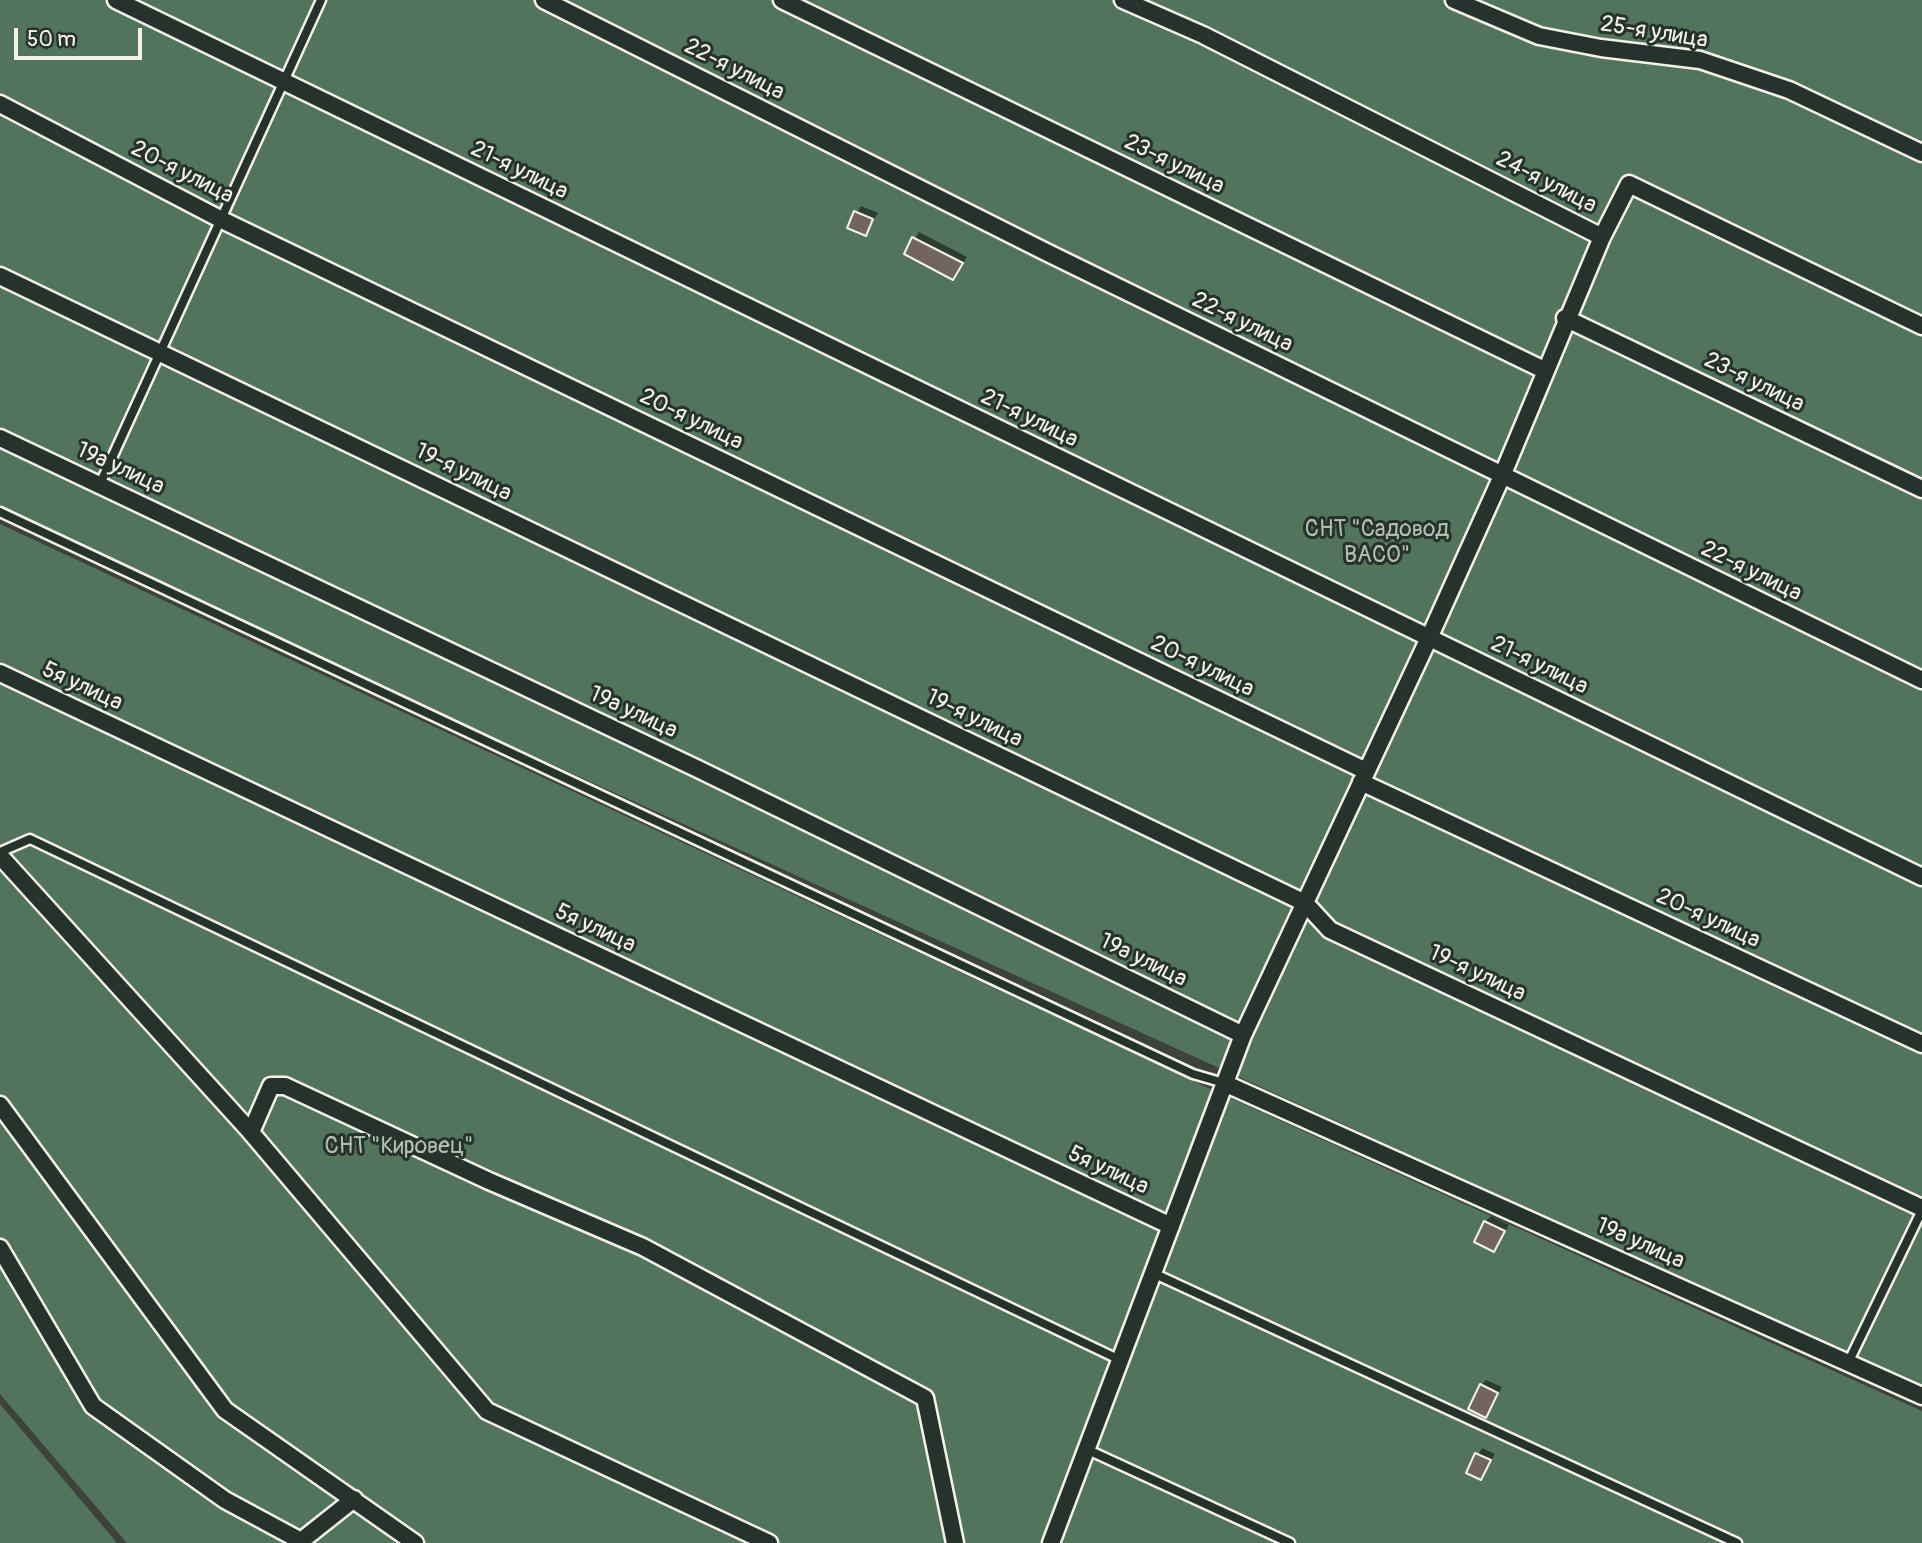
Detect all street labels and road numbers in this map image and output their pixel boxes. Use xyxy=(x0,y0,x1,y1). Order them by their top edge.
street label: 25-я улица xyxy=(1598,11,1710,55)
street label: 22-я улица xyxy=(679,33,789,107)
street label: 23-я улица xyxy=(1119,129,1229,201)
street label: 20-я улица xyxy=(126,135,238,211)
street label: 21-я улица xyxy=(466,136,572,206)
street label: 24-я улица xyxy=(1491,146,1601,220)
street label: 22-я улица xyxy=(1187,287,1297,359)
street label: 23-я улица xyxy=(1699,347,1809,419)
street label: 20-я улица xyxy=(635,383,747,457)
street label: 21-я улица xyxy=(976,384,1082,454)
street label: 19а улица xyxy=(72,437,168,501)
street label: 19-я улица xyxy=(410,438,516,508)
street label: 22-я улица xyxy=(1696,536,1806,608)
street label: 20-я улица xyxy=(1146,630,1258,704)
street label: 21-я улица xyxy=(1486,631,1592,701)
street label: 5я улица xyxy=(37,656,127,718)
street label: 19а улица xyxy=(585,681,681,745)
street label: 19-я улица xyxy=(921,684,1027,754)
street label: 20-я улица xyxy=(1652,883,1764,955)
street label: 5я улица xyxy=(550,898,640,960)
street label: 19а улица xyxy=(1095,928,1191,994)
street label: 19-я улица xyxy=(1424,940,1530,1008)
street label: 5я улица xyxy=(1063,1140,1153,1202)
street label: 19а улица xyxy=(1592,1212,1688,1276)

